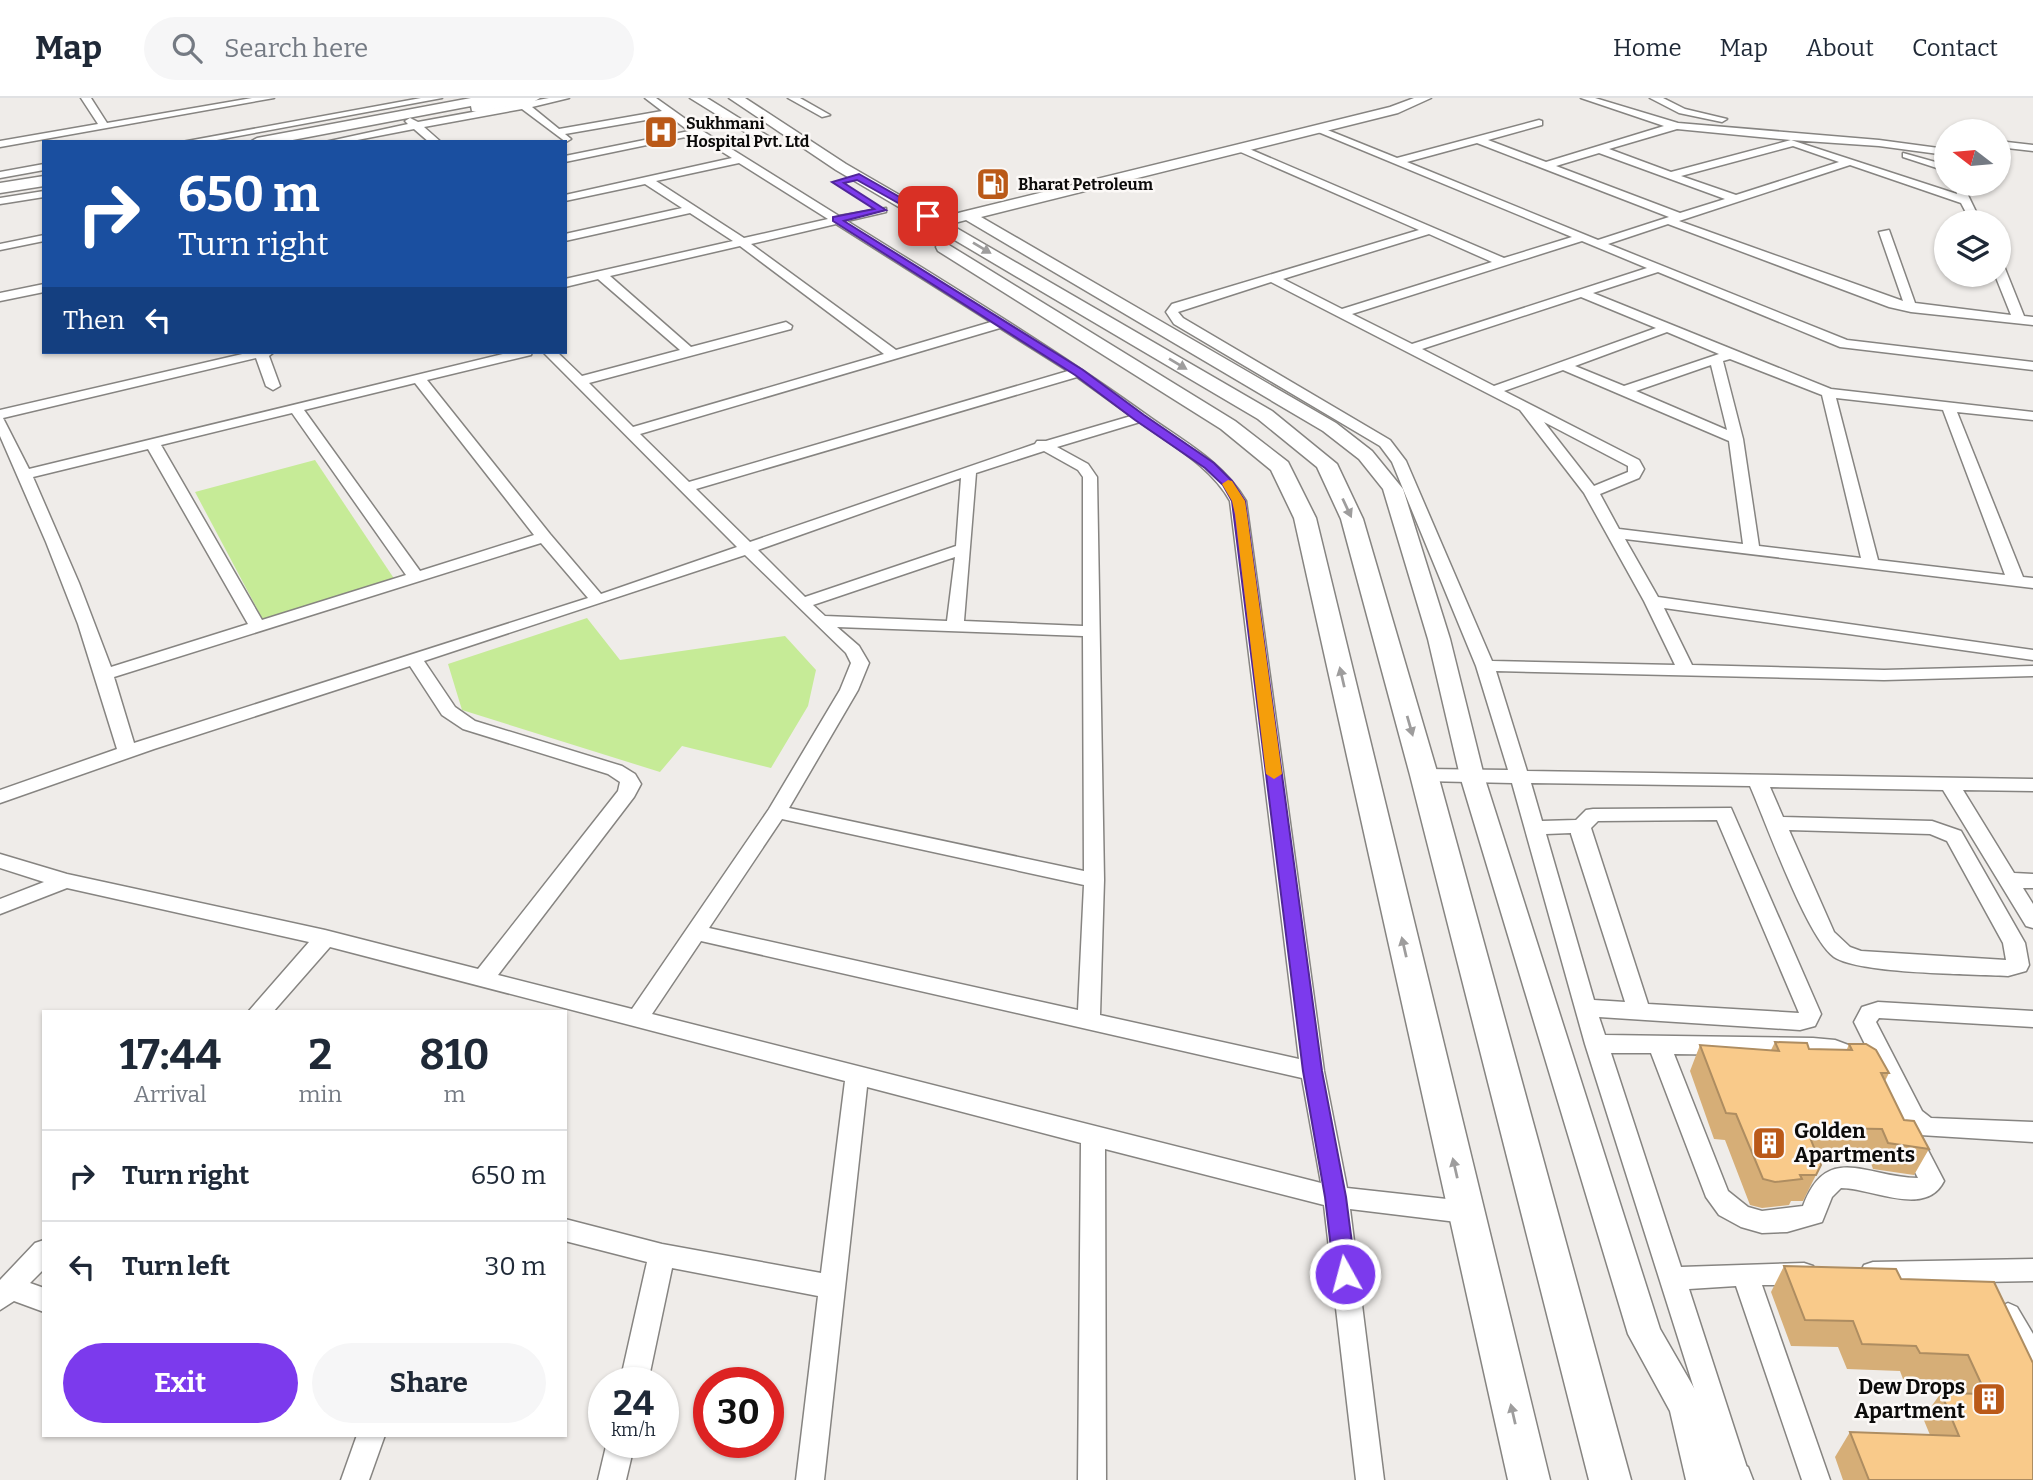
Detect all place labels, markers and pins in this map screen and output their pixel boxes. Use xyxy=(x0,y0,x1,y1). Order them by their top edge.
hospital icon: Sukhmani Hospital Pvt. Ltd xyxy=(642,113,680,151)
place label: Sukhmani Hospital Pvt. Ltd xyxy=(686,114,810,151)
fuel station icon: Bharat Petroleum xyxy=(974,165,1012,203)
place label: Bharat Petroleum xyxy=(1018,175,1154,194)
pin xyxy=(898,186,958,246)
place label: Golden Apartments xyxy=(1794,1118,1915,1168)
building icon: Golden Apartments xyxy=(1750,1124,1788,1162)
place label: Dew Drops Apartment xyxy=(1854,1374,1966,1424)
building icon: Dew Drops Apartment xyxy=(1970,1380,2008,1418)

